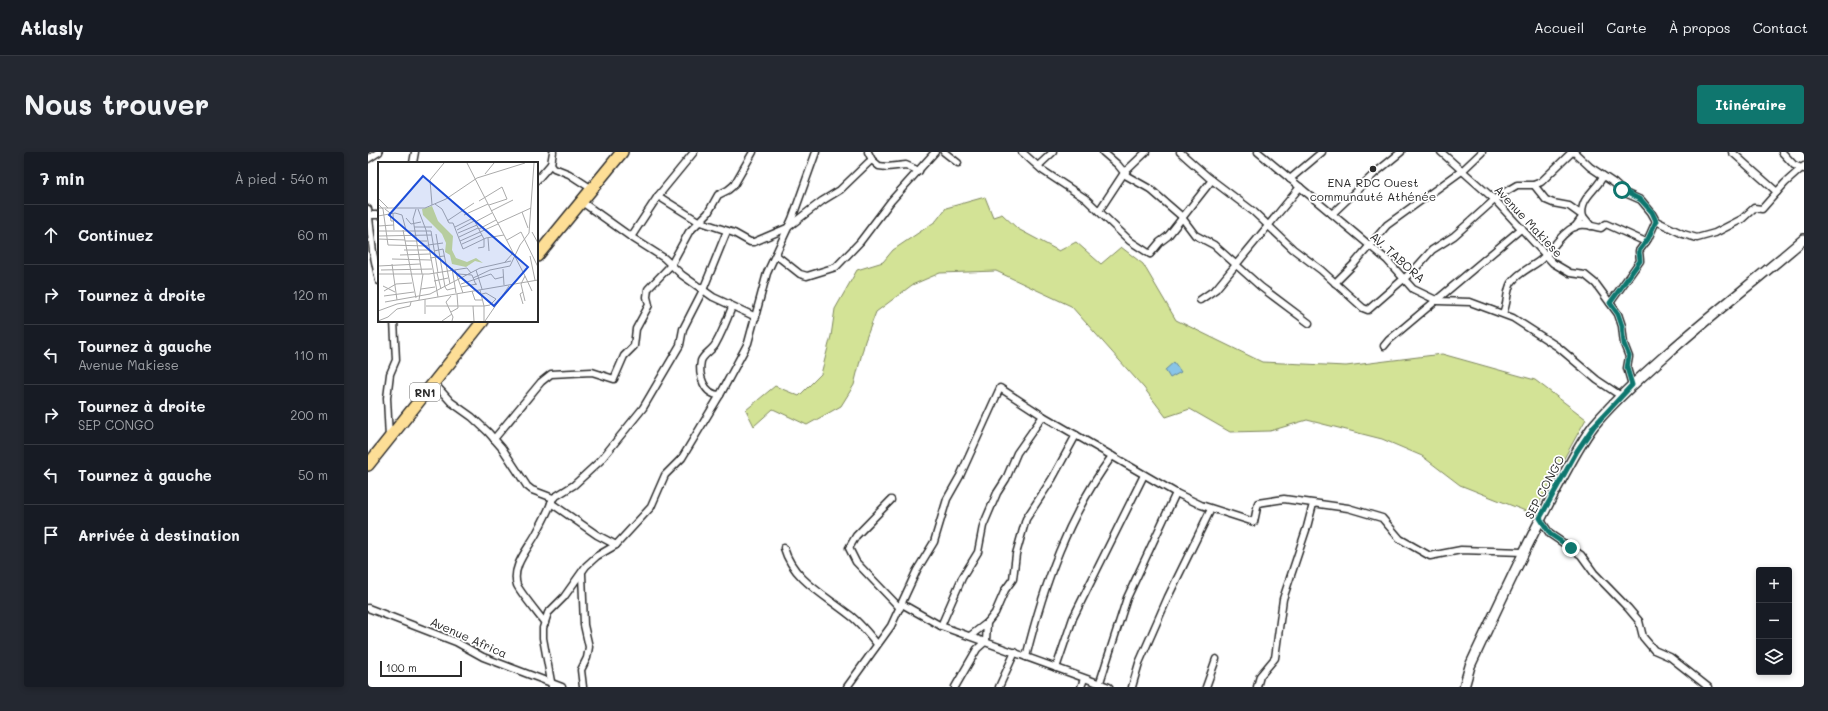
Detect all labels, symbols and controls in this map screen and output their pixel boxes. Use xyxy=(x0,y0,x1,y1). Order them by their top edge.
text: Atlasly xyxy=(20,15,83,40)
text: Accueil xyxy=(1534,18,1584,37)
text: Carte xyxy=(1606,18,1647,37)
text: À propos xyxy=(1669,18,1731,37)
text: Contact xyxy=(1753,18,1808,37)
button: Itinéraire xyxy=(1697,85,1804,124)
text: Nous trouver xyxy=(24,86,209,122)
inset map xyxy=(378,162,538,322)
marker: ENA RDC Ouest communauté Athénée xyxy=(1368,164,1378,174)
text: 7 min xyxy=(40,167,85,189)
text: À pied · 540 m xyxy=(235,170,328,187)
place label: ENA RDC Ouest communauté Athénée xyxy=(1310,174,1436,204)
street label: Avenue Makiese xyxy=(1491,181,1567,261)
route start xyxy=(1613,181,1631,199)
icon: ahead xyxy=(40,224,62,246)
text: Continuez xyxy=(78,225,153,245)
text: 60 m xyxy=(298,226,328,243)
street label: AV. TABORA xyxy=(1367,228,1429,286)
icon: right xyxy=(40,284,62,306)
text: Tournez à droite xyxy=(78,285,206,305)
text: 120 m xyxy=(292,286,328,303)
text: Tournez à gauche xyxy=(78,336,212,356)
icon: left xyxy=(40,344,62,366)
text: 110 m xyxy=(294,346,328,363)
text: Avenue Makiese xyxy=(78,356,179,373)
road number: RN1 xyxy=(410,383,440,401)
text: Tournez à droite xyxy=(78,396,206,416)
icon: right xyxy=(40,404,62,426)
text: 200 m xyxy=(290,406,328,423)
text: SEP CONGO xyxy=(78,416,154,433)
street label: SEP CONGO xyxy=(1520,452,1568,522)
icon: left xyxy=(40,464,62,486)
text: Tournez à gauche xyxy=(78,465,212,485)
text: 50 m xyxy=(298,466,328,483)
icon: arrive xyxy=(40,524,62,546)
text: Arrivée à destination xyxy=(78,525,240,545)
route end xyxy=(1562,539,1580,557)
map controls xyxy=(1756,567,1792,675)
button: + xyxy=(1756,567,1792,603)
button: − xyxy=(1756,603,1792,639)
street label: Avenue Africa xyxy=(428,613,510,661)
button: layers xyxy=(1756,639,1792,675)
scale bar xyxy=(380,659,462,678)
text: 100 m xyxy=(386,660,417,675)

